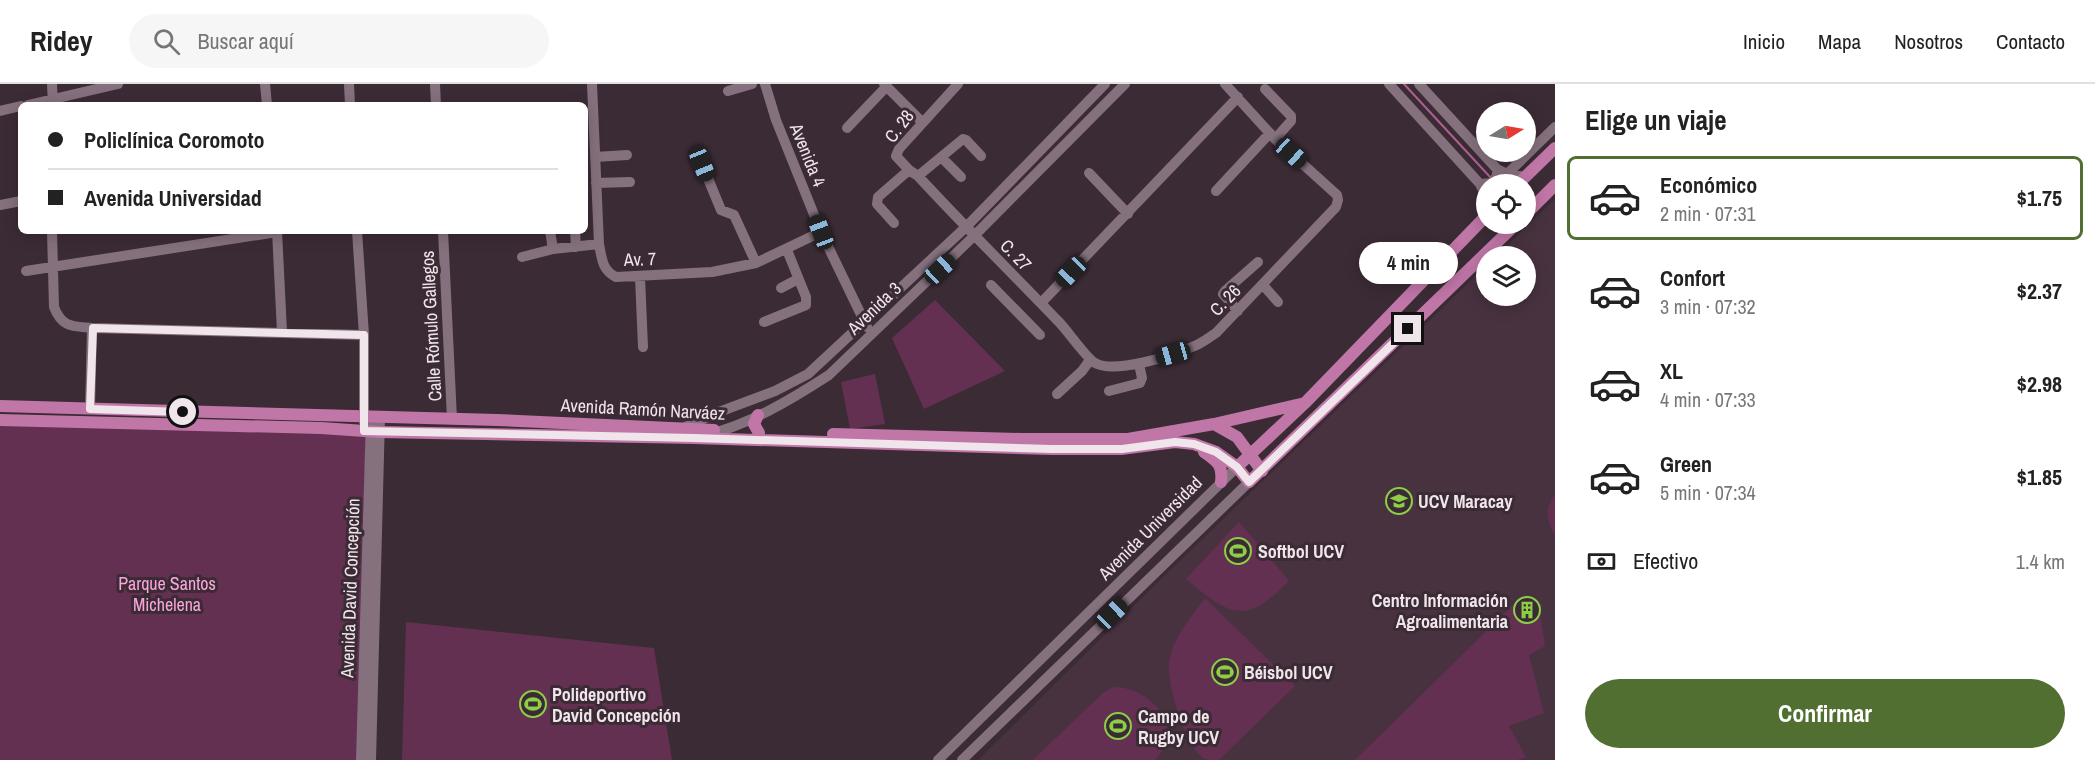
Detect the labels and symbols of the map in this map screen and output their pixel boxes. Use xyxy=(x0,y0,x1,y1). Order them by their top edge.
north arrow xyxy=(1476,102,1536,162)
street label: C. 28 xyxy=(878,104,920,148)
street label: Avenida 4 xyxy=(784,119,832,190)
car xyxy=(1272,134,1310,172)
car xyxy=(687,144,717,184)
car xyxy=(806,212,836,252)
street label: C. 27 xyxy=(995,234,1037,276)
callout: 4 min xyxy=(1358,242,1458,284)
street label: Av. 7 xyxy=(622,246,657,272)
street label: Calle Rómulo Gallegos xyxy=(415,250,447,402)
car xyxy=(921,250,959,288)
car xyxy=(1052,253,1090,291)
street label: Avenida 3 xyxy=(841,276,907,341)
street label: C. 26 xyxy=(1204,279,1246,321)
route end xyxy=(1394,315,1421,342)
car xyxy=(1153,340,1193,368)
street label: Avenida Ramón Narváez xyxy=(559,392,726,426)
route start xyxy=(169,398,196,425)
street label: Avenida Universidad xyxy=(1092,471,1207,586)
school or university icon: UCV Maracay xyxy=(1384,486,1414,516)
place label: UCV Maracay xyxy=(1418,489,1513,514)
street label: Avenida David Concepción xyxy=(334,498,366,679)
sports icon: Softbol UCV xyxy=(1223,536,1253,566)
place label: Softbol UCV xyxy=(1258,539,1344,564)
park label: Parque Santos Michelena xyxy=(118,571,216,617)
place label: Centro Información Agroalimentaria xyxy=(1372,588,1509,634)
car xyxy=(1093,595,1131,633)
building icon: Centro Información Agroalimentaria xyxy=(1512,595,1542,625)
sports icon: Béisbol UCV xyxy=(1210,657,1240,687)
place label: Béisbol UCV xyxy=(1244,660,1333,685)
place label: Polideportivo David Concepción xyxy=(552,682,681,728)
sports icon: Polideportivo David Concepción xyxy=(518,689,548,719)
place label: Campo de Rugby UCV xyxy=(1138,704,1219,750)
sports icon: Campo de Rugby UCV xyxy=(1103,711,1133,741)

